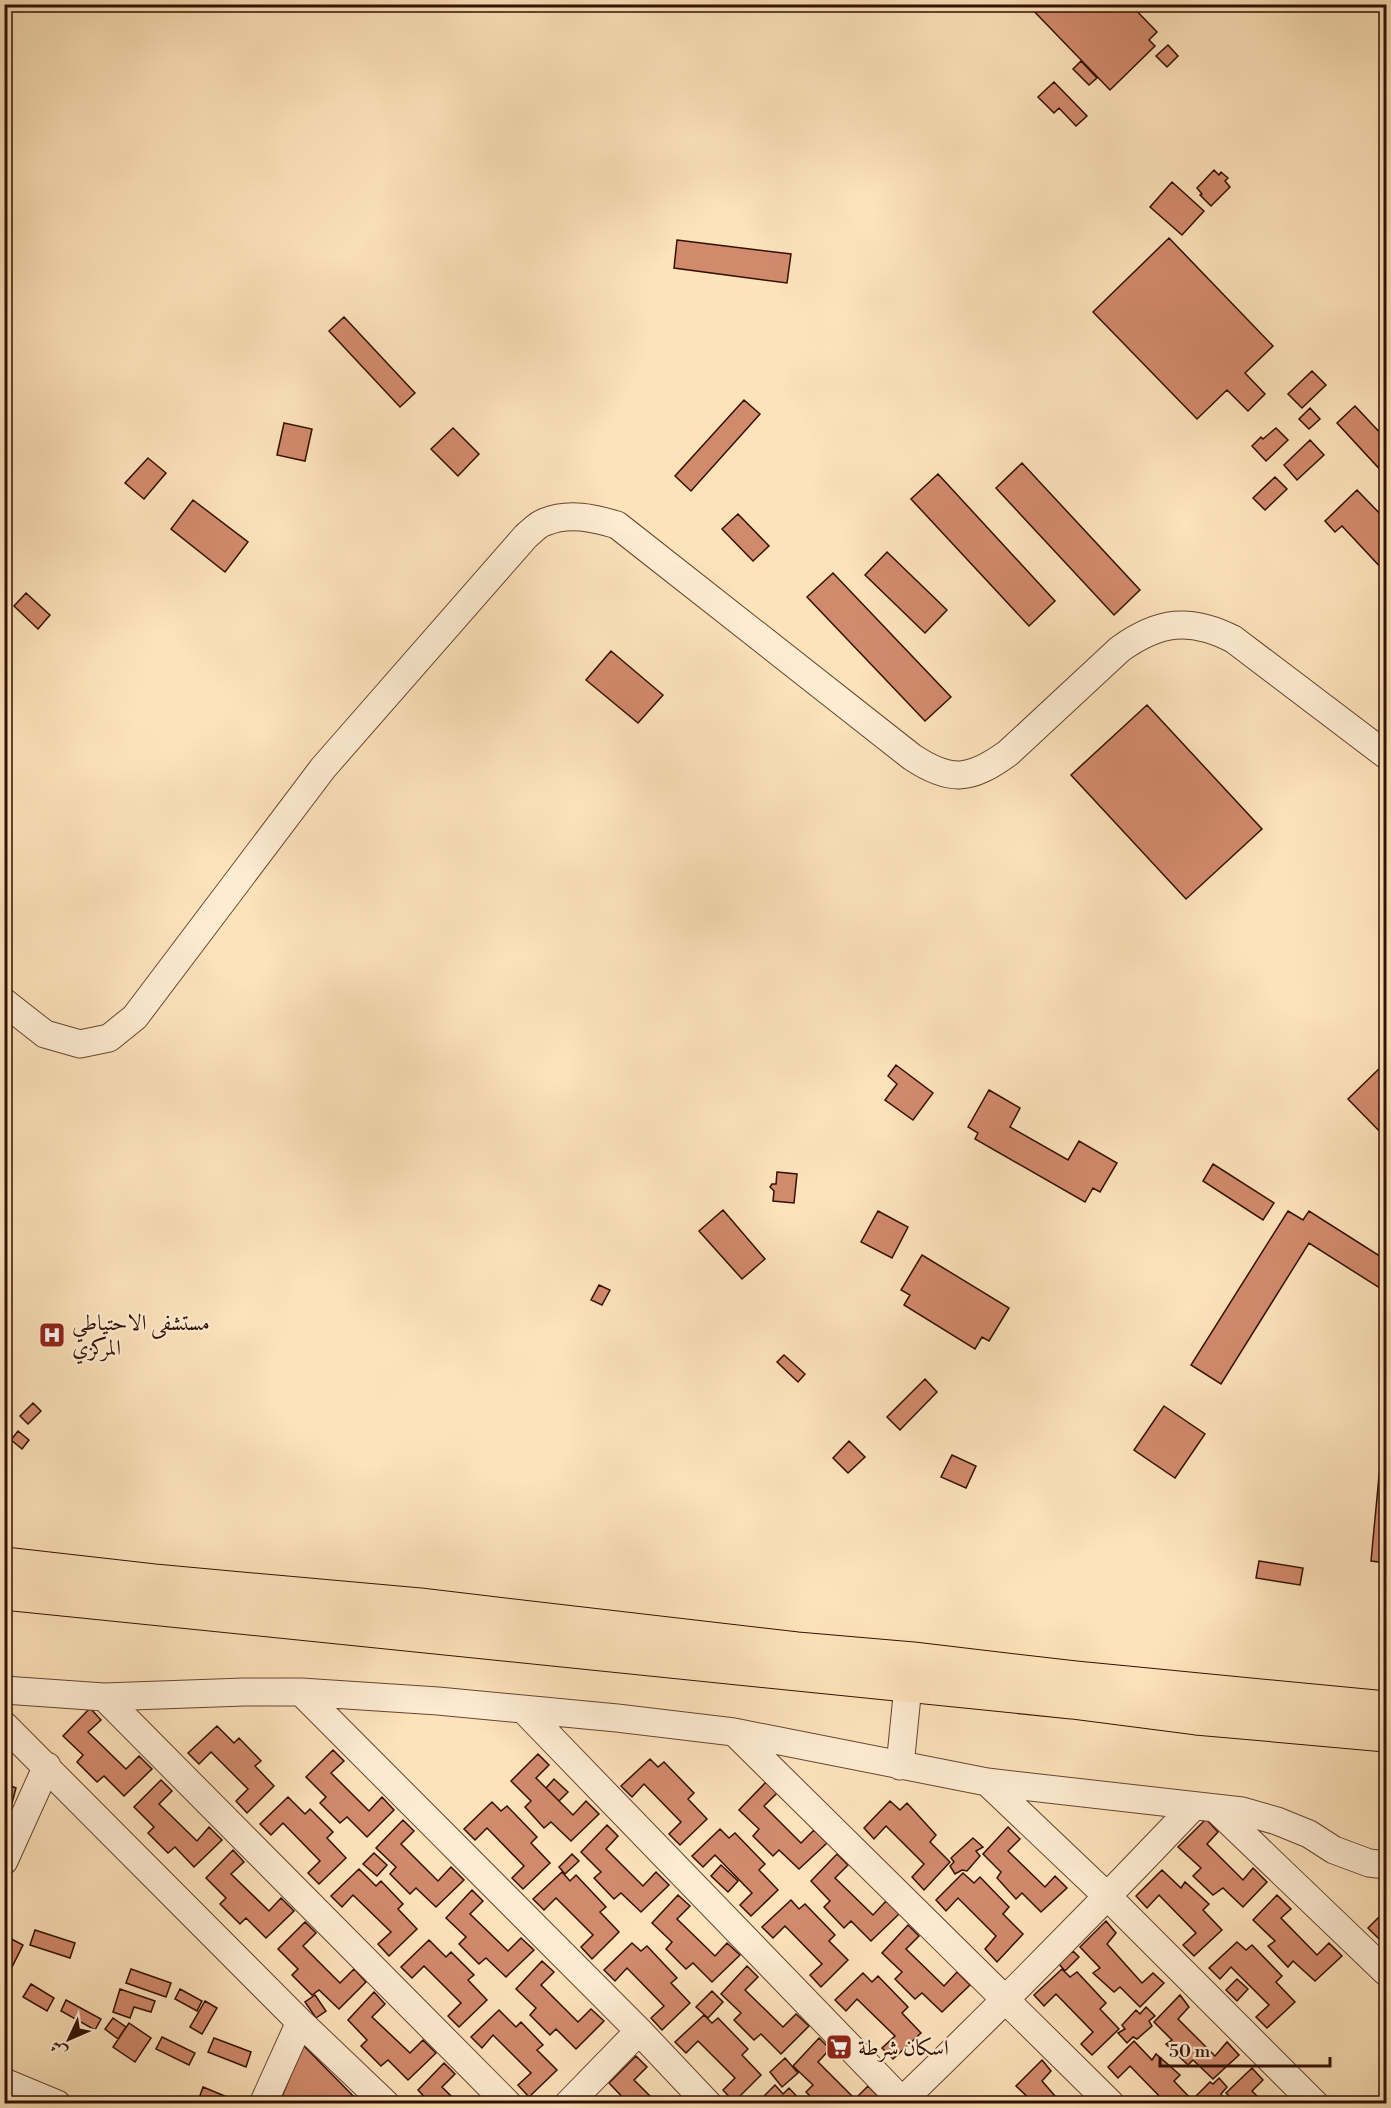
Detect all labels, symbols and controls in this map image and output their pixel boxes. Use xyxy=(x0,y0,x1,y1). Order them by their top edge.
place label: مستشفى الاحتياطي المركزي xyxy=(72,1310,210,1365)
hospital icon: مستشفى الاحتياطي المركزي xyxy=(37,1320,67,1350)
north arrow xyxy=(39,2009,99,2069)
scale bar xyxy=(1160,2030,1330,2068)
supermarket icon: اسكان شرطة xyxy=(824,2032,854,2062)
place label: اسكان شرطة xyxy=(858,2035,949,2062)
text: ش xyxy=(46,2036,72,2061)
text: 50 m xyxy=(1169,2040,1211,2063)

